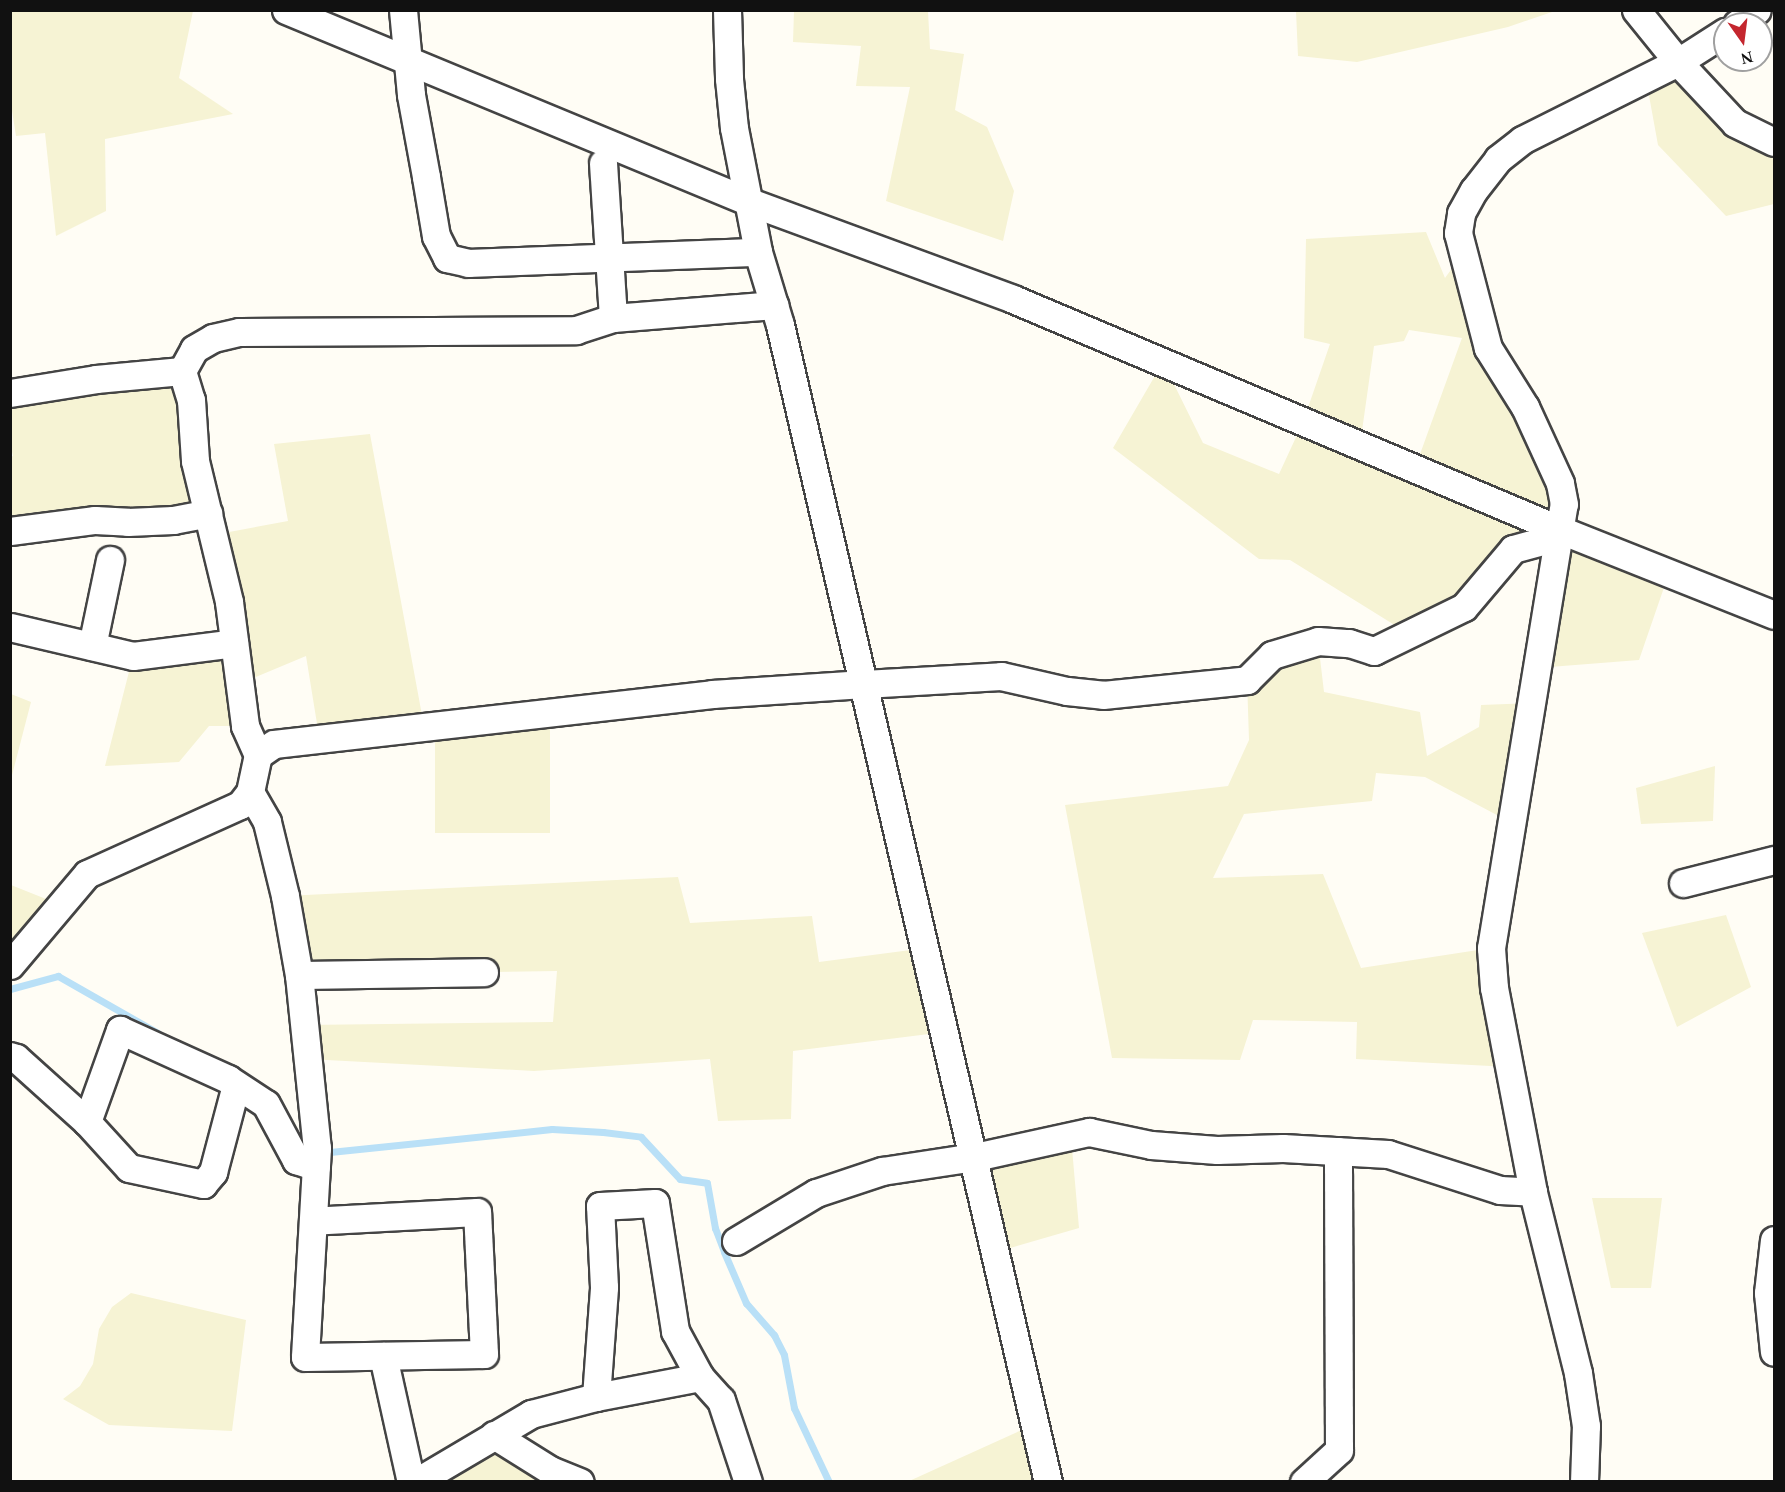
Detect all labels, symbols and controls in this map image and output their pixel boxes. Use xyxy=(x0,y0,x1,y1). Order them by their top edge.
north arrow xyxy=(1713,12,1773,72)
text: N xyxy=(1739,48,1755,68)

